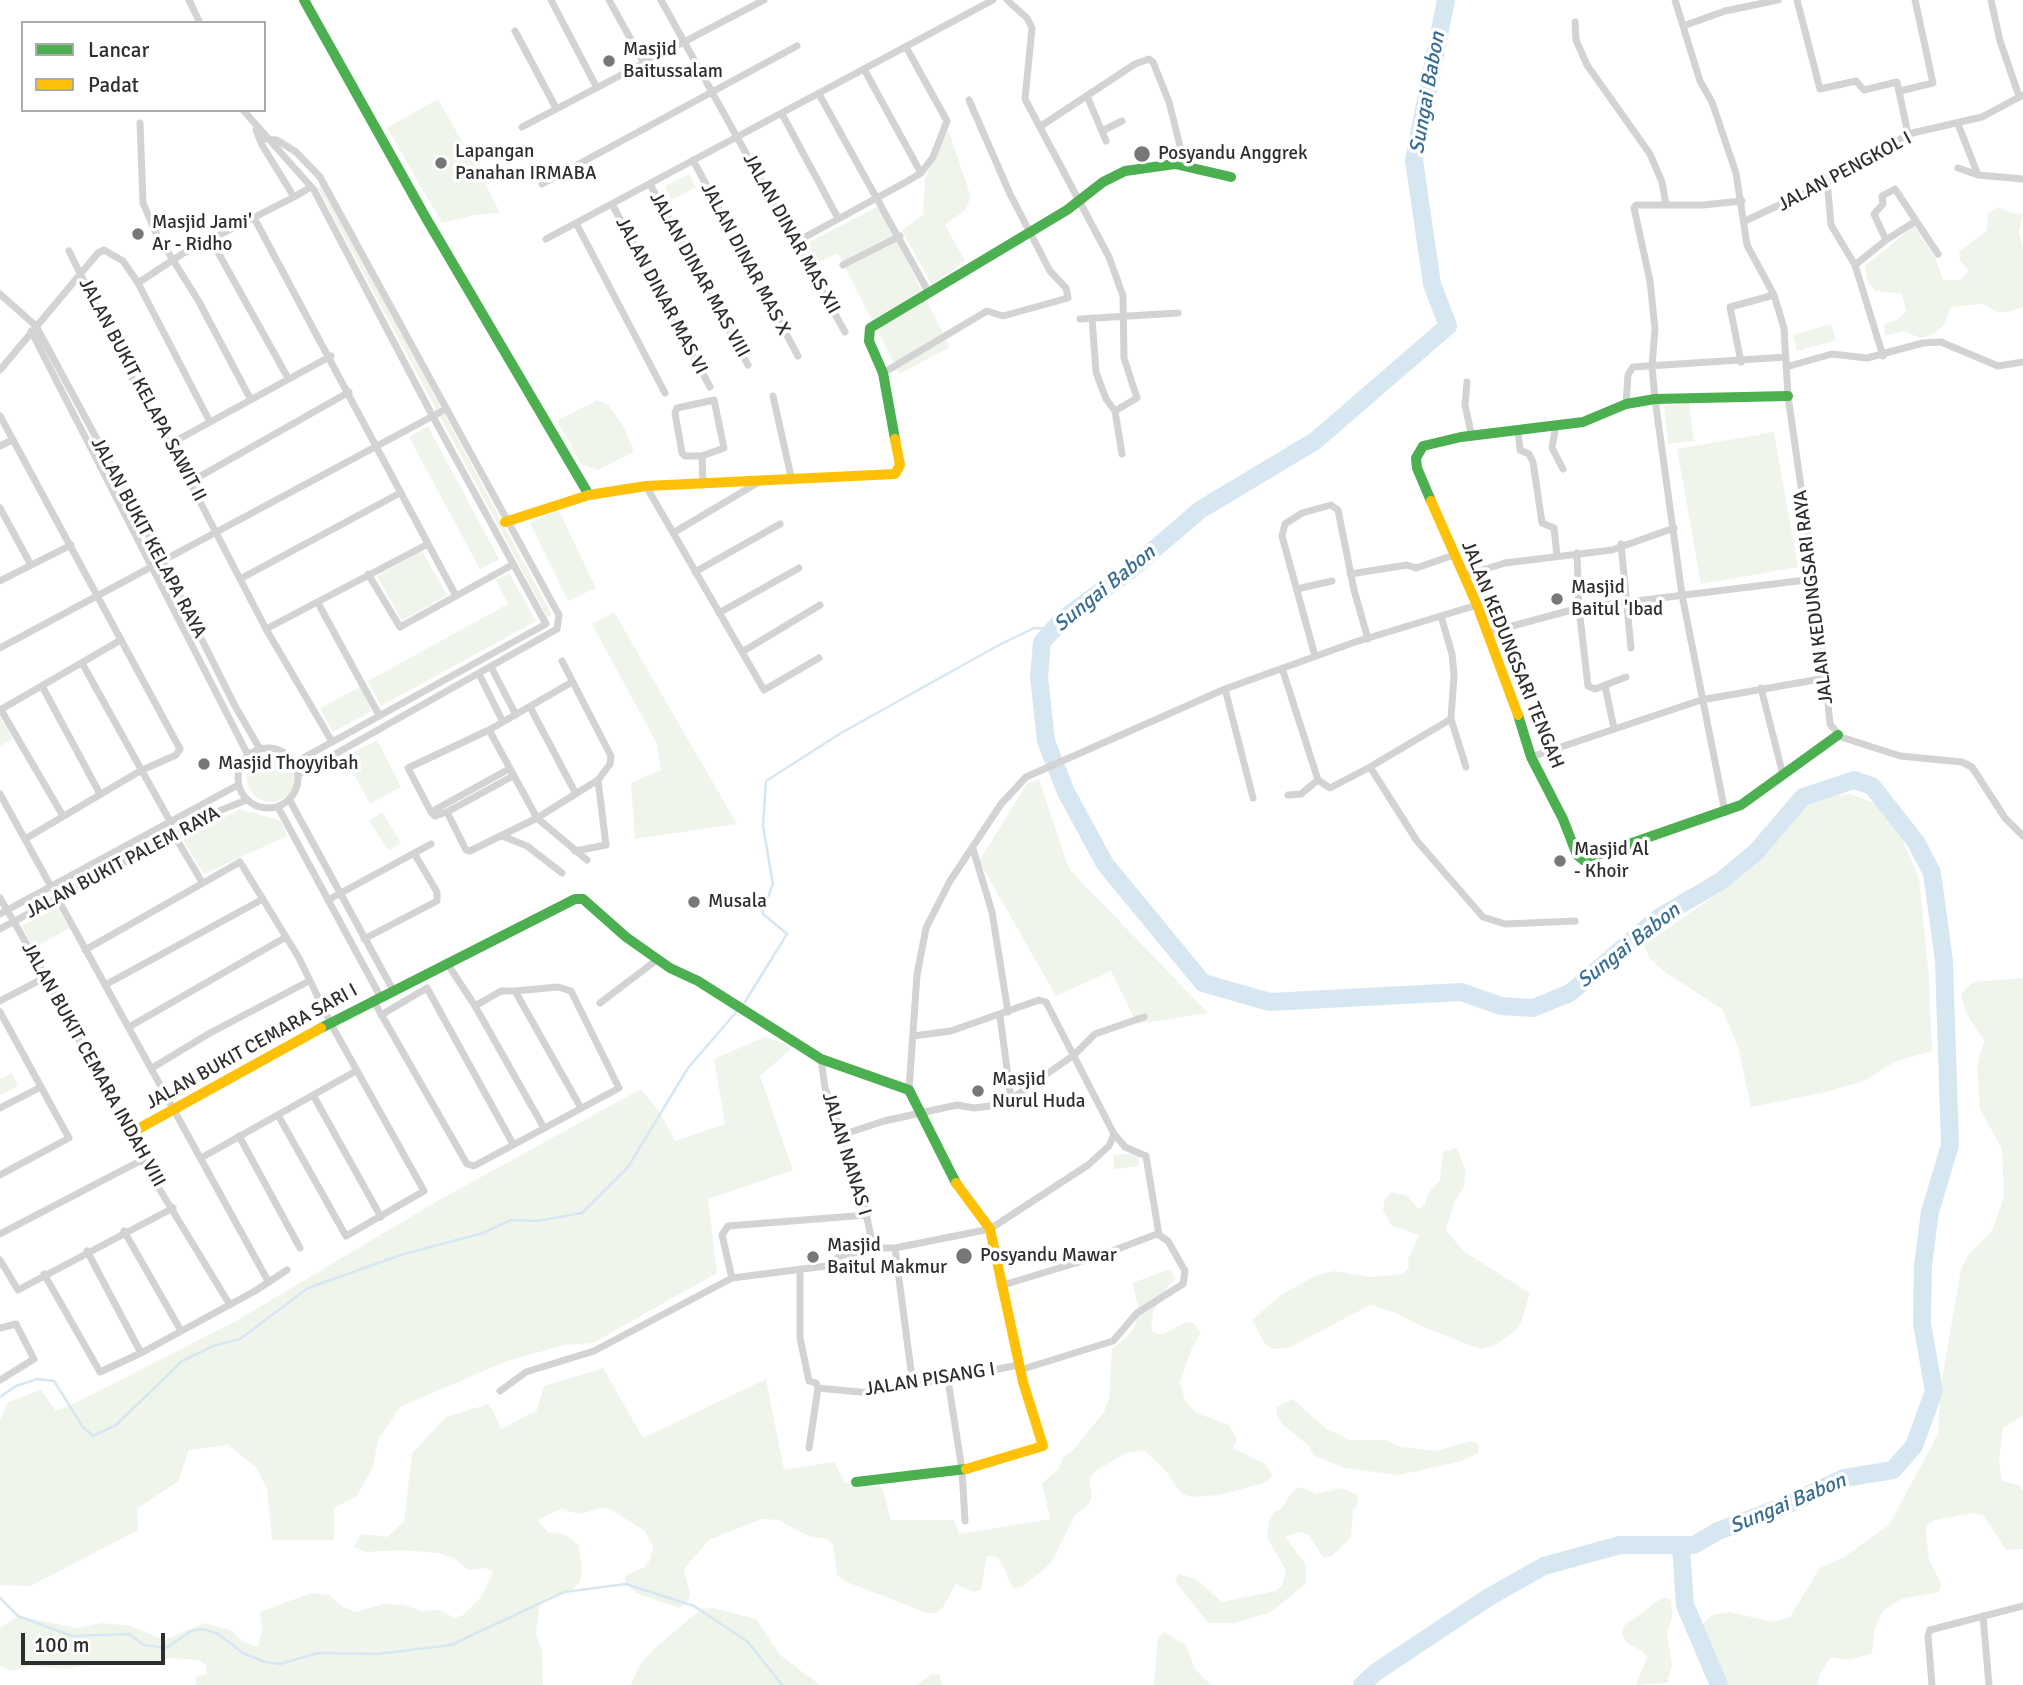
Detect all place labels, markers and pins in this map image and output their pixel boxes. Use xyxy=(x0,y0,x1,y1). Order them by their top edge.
place label: Masjid Baitussalam xyxy=(623,39,723,83)
marker: Masjid Baitussalam xyxy=(601,53,617,69)
place label: Lapangan Panahan IRMABA xyxy=(455,141,597,185)
place label: Posyandu Anggrek xyxy=(1158,143,1307,165)
marker: Posyandu Anggrek xyxy=(1132,144,1152,164)
marker: Lapangan Panahan IRMABA xyxy=(433,155,449,171)
place label: Masjid Jami' Ar - Ridho xyxy=(152,212,252,256)
marker: Masjid Jami' Ar - Ridho xyxy=(130,226,146,242)
place label: Masjid Baitul 'Ibad xyxy=(1571,577,1663,621)
marker: Masjid Baitul 'Ibad xyxy=(1549,591,1565,607)
place label: Masjid Thoyyibah xyxy=(218,753,359,775)
marker: Masjid Thoyyibah xyxy=(196,756,212,772)
place label: Masjid Al - Khoir xyxy=(1574,839,1649,883)
marker: Masjid Al - Khoir xyxy=(1552,853,1568,869)
place label: Musala xyxy=(708,891,767,913)
marker: Musala xyxy=(686,894,702,910)
place label: Masjid Nurul Huda xyxy=(992,1069,1085,1113)
marker: Masjid Nurul Huda xyxy=(970,1083,986,1099)
place label: Masjid Baitul Makmur xyxy=(827,1235,947,1279)
place label: Posyandu Mawar xyxy=(980,1245,1117,1267)
marker: Posyandu Mawar xyxy=(954,1246,974,1266)
marker: Masjid Baitul Makmur xyxy=(805,1249,821,1265)

